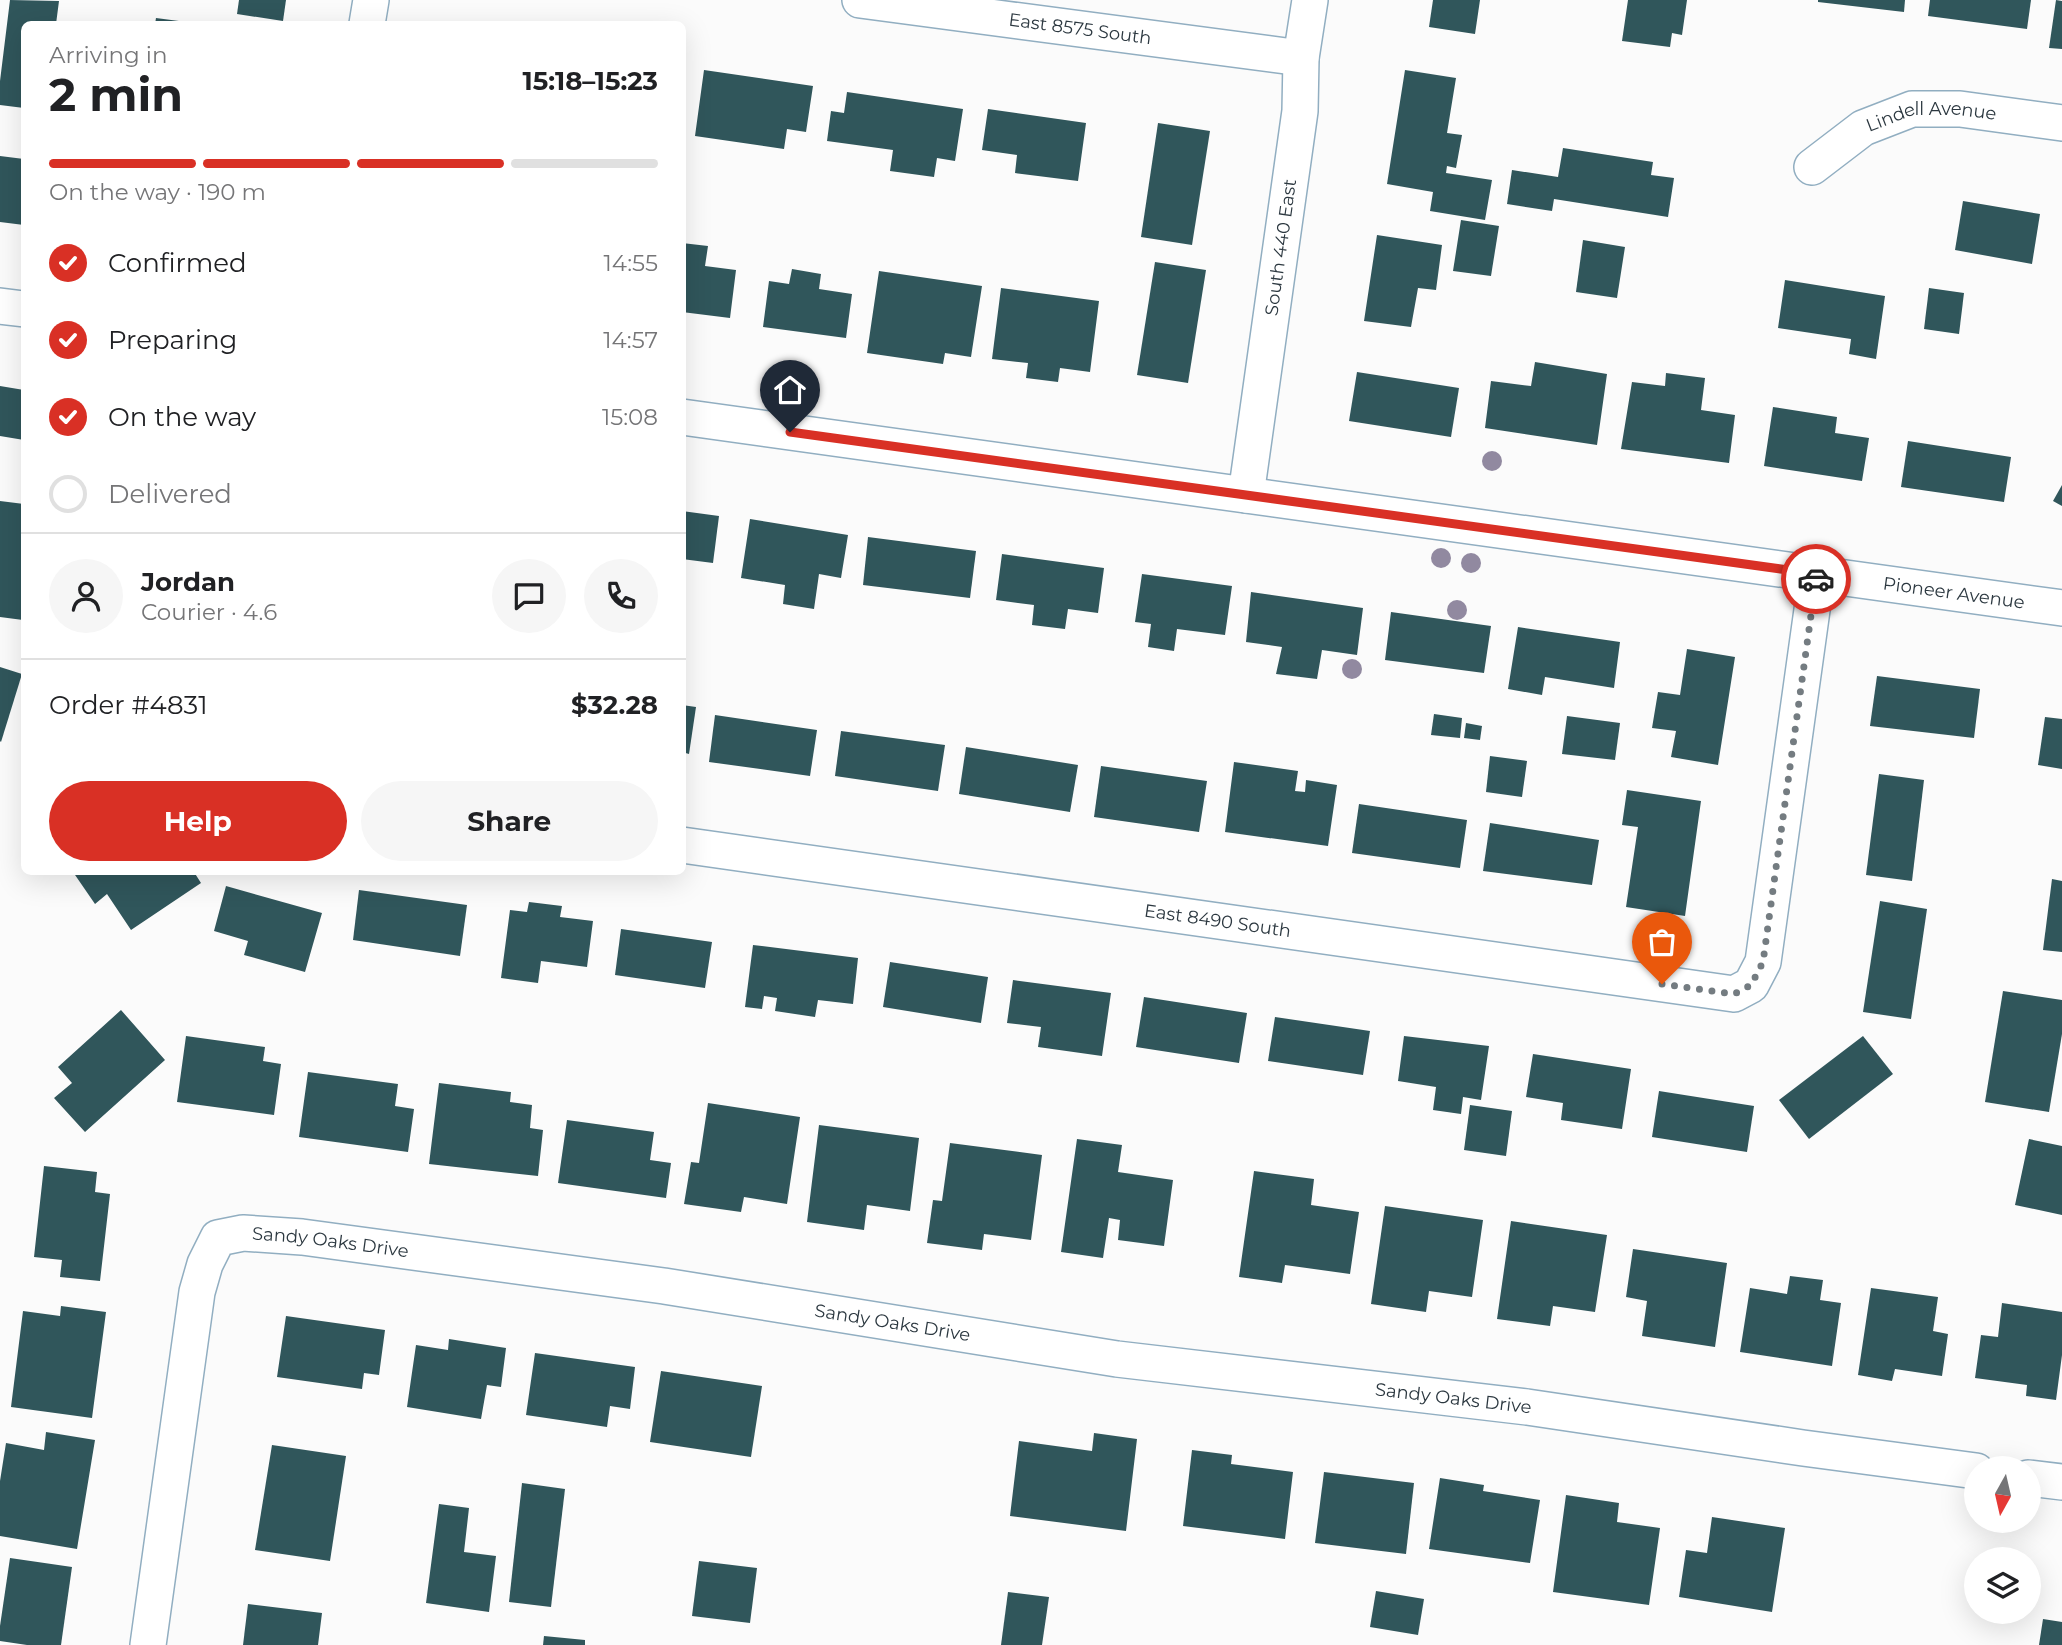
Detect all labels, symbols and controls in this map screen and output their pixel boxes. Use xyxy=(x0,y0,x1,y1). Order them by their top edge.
street label: East 8575 South xyxy=(1007,9,1153,49)
text: Arriving in xyxy=(49,41,168,69)
text: 15:18–15:23 xyxy=(523,65,658,97)
text: 2 min xyxy=(49,66,183,123)
street label: Lindell Avenue xyxy=(1863,98,1998,137)
text: On the way · 190 m xyxy=(49,178,266,206)
street label: South 440 East xyxy=(1260,178,1301,317)
icon: check xyxy=(49,244,87,282)
text: Confirmed xyxy=(108,247,247,279)
text: 14:55 xyxy=(604,249,658,277)
icon: check xyxy=(49,321,87,359)
text: Preparing xyxy=(108,324,237,356)
text: 14:57 xyxy=(603,326,658,354)
pin xyxy=(760,360,820,432)
icon: home xyxy=(771,371,809,409)
icon: check xyxy=(49,398,87,436)
text: On the way xyxy=(108,401,256,433)
text: 15:08 xyxy=(602,403,658,431)
text: Delivered xyxy=(108,478,232,510)
courier xyxy=(1781,544,1851,614)
button: person xyxy=(49,559,123,633)
button: chat xyxy=(492,559,566,633)
button: phone xyxy=(584,559,658,633)
icon: car xyxy=(1797,560,1835,598)
text: Jordan xyxy=(141,566,235,598)
street label: Pioneer Avenue xyxy=(1882,572,2026,614)
text: Courier · 4.6 xyxy=(141,598,277,626)
text: Order #4831 xyxy=(49,689,208,721)
text: $32.28 xyxy=(571,689,658,721)
button: Help xyxy=(49,781,347,861)
button: Share xyxy=(361,781,658,861)
street label: East 8490 South xyxy=(1143,900,1293,942)
pin xyxy=(1632,912,1692,984)
icon: bag xyxy=(1643,923,1681,961)
street label: Sandy Oaks Drive xyxy=(251,1223,410,1262)
street label: Sandy Oaks Drive xyxy=(813,1299,972,1346)
street label: Sandy Oaks Drive xyxy=(1374,1378,1533,1418)
north arrow xyxy=(1964,1456,2040,1533)
map controls xyxy=(1964,1456,2041,1624)
button: layers xyxy=(1964,1547,2041,1624)

